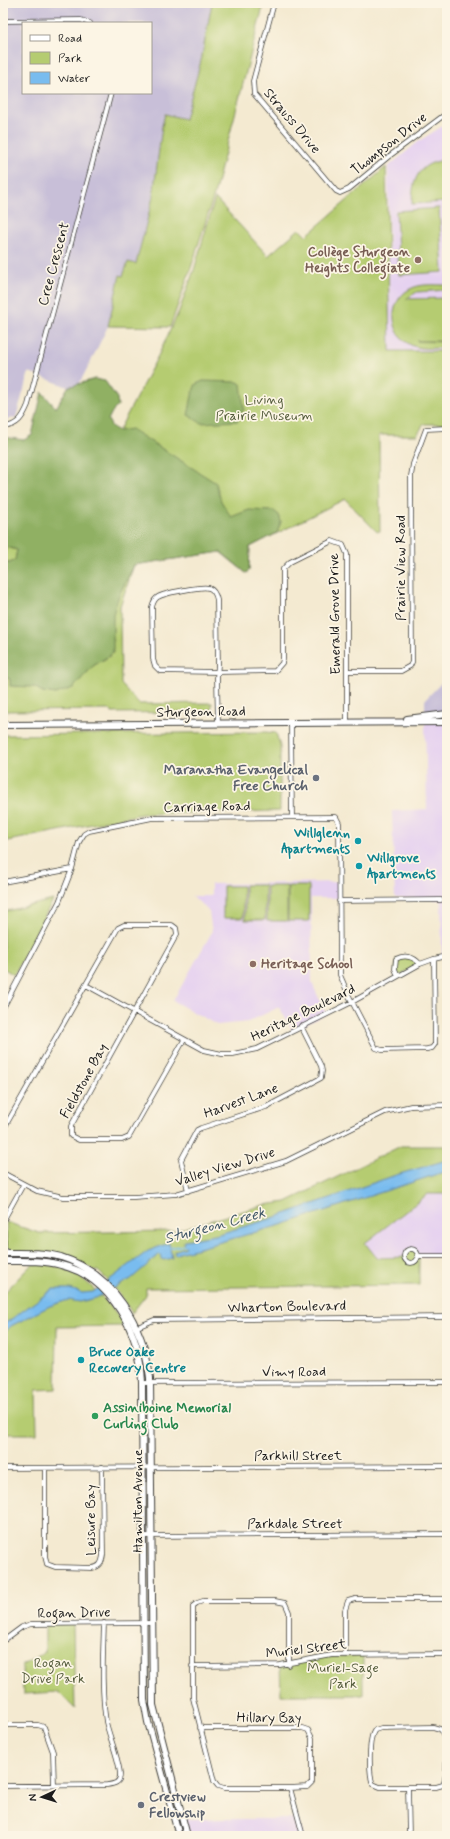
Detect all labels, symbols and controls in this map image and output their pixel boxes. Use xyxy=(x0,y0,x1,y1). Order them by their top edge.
legend xyxy=(22,22,152,94)
text: Road xyxy=(58,31,82,47)
text: Park xyxy=(58,51,82,67)
text: Water xyxy=(58,71,90,87)
street label: Strauss Drive xyxy=(259,85,325,157)
street label: Thompson Drive xyxy=(347,109,431,179)
street label: Cree Crescent xyxy=(34,220,74,308)
place label: Collège Sturgeon Heights Collegiate xyxy=(305,243,411,280)
marker: Collège Sturgeon Heights Collegiate xyxy=(413,255,423,265)
park label: Living Prairie Museum xyxy=(215,391,313,425)
street label: Prairie View Road xyxy=(392,515,410,621)
street label: Emerald Grove Drive xyxy=(325,553,345,675)
street label: Sturgeon Road xyxy=(156,702,246,724)
place label: Maranatha Evangelical Free Church xyxy=(164,761,309,795)
marker: Maranatha Evangelical Free Church xyxy=(311,773,321,783)
street label: Carriage Road xyxy=(163,797,251,817)
place label: Willglenn Apartments xyxy=(281,824,350,860)
marker: Willglenn Apartments xyxy=(353,836,363,846)
place label: Willgrove Apartments xyxy=(366,849,436,885)
marker: Willgrove Apartments xyxy=(354,861,364,871)
place label: Heritage School xyxy=(261,955,353,974)
marker: Heritage School xyxy=(248,959,258,969)
street label: Heritage Boulevard xyxy=(248,980,358,1046)
street label: Fieldstone Bay xyxy=(56,1040,112,1122)
street label: Harvest Lane xyxy=(201,1079,281,1123)
street label: Valley View Drive xyxy=(173,1143,277,1191)
water label: Sturgeon Creek xyxy=(162,1203,269,1251)
street label: Wharton Boulevard xyxy=(228,1297,346,1317)
place label: Bruce Oake Recovery Centre xyxy=(89,1343,186,1377)
marker: Bruce Oake Recovery Centre xyxy=(76,1355,86,1365)
street label: Vimy Road xyxy=(262,1363,326,1381)
place label: Assiniboine Memorial Curling Club xyxy=(103,1399,231,1436)
marker: Assiniboine Memorial Curling Club xyxy=(90,1411,100,1421)
street label: Parkhill Street xyxy=(254,1447,343,1465)
street label: Hamilton Avenue xyxy=(129,1449,147,1553)
street label: Leisure Bay xyxy=(82,1484,100,1556)
street label: Parkdale Street xyxy=(247,1515,343,1533)
street label: Rogan Drive xyxy=(37,1603,111,1625)
street label: Muriel Street xyxy=(265,1635,348,1663)
park label: Rogan Drive Park xyxy=(21,1654,85,1688)
park label: Muriel-Sage Park xyxy=(307,1659,379,1693)
street label: Hillary Bay xyxy=(236,1708,302,1728)
north arrow xyxy=(22,1777,62,1817)
place label: Crestview Fellowship xyxy=(149,1788,206,1822)
text: N xyxy=(26,1793,40,1802)
marker: Crestview Fellowship xyxy=(136,1800,146,1810)

